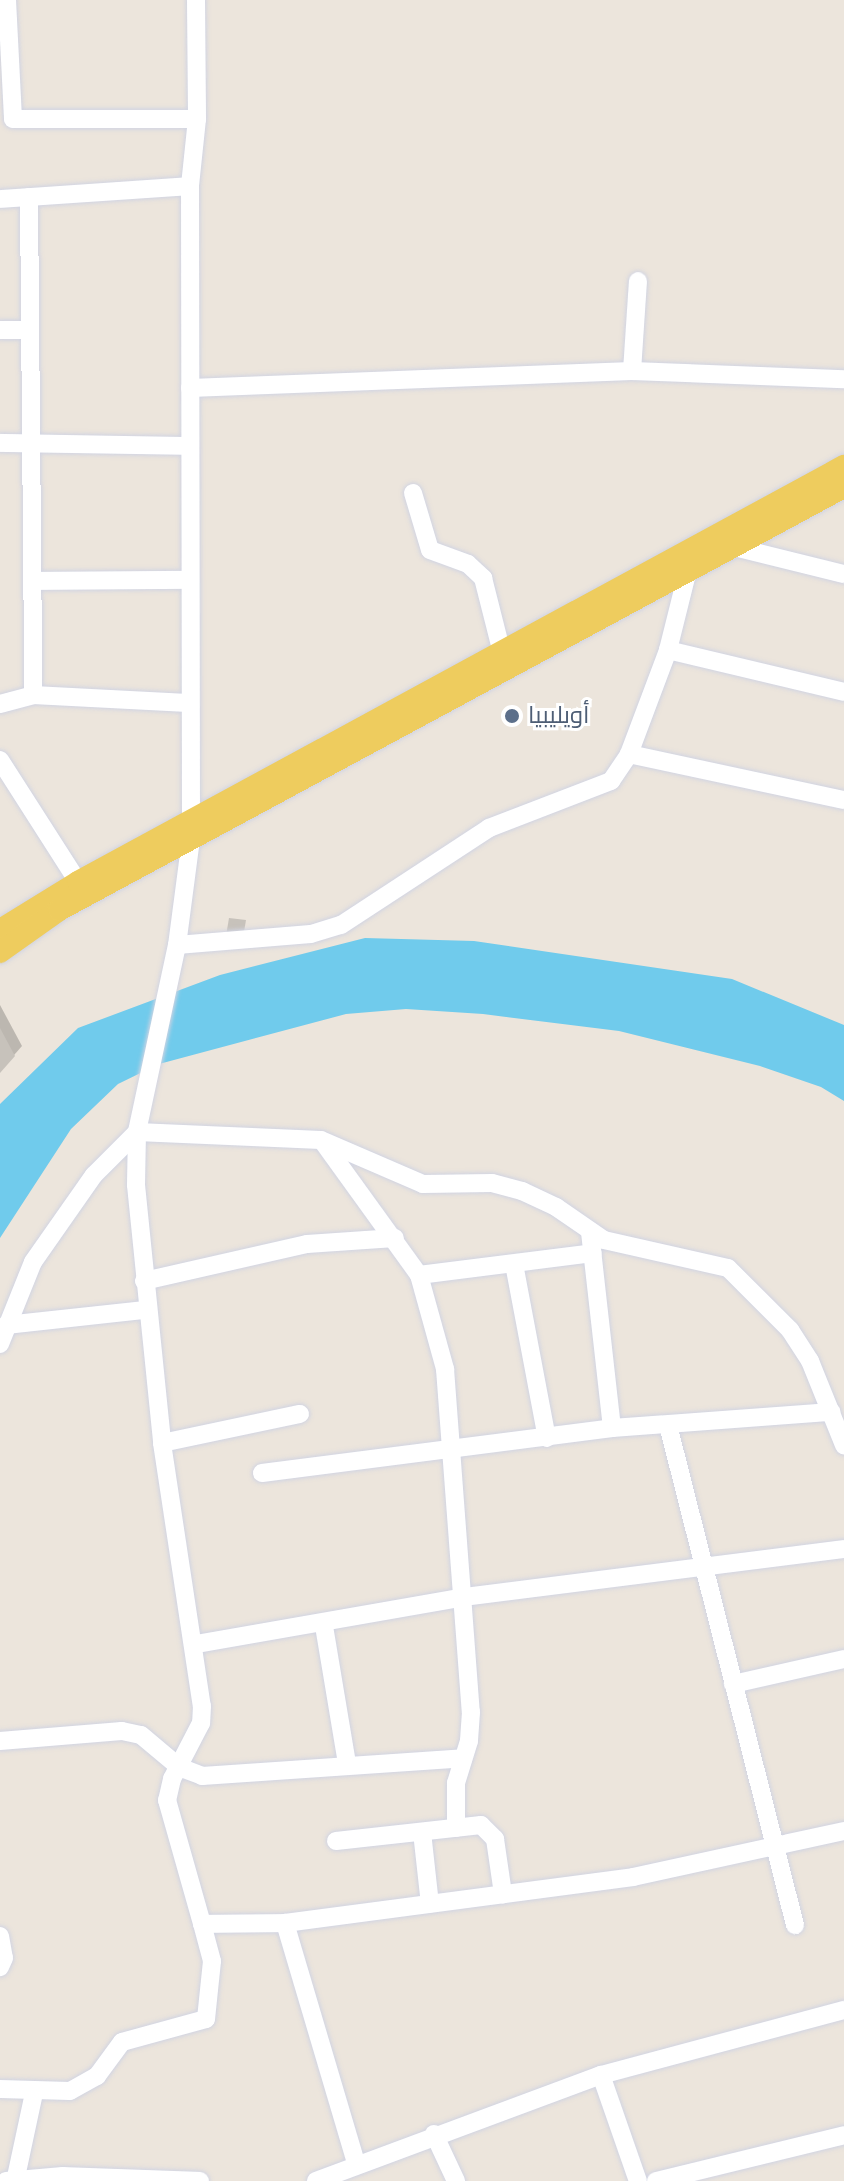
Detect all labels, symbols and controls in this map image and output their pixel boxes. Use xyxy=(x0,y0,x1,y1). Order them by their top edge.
place label: أويليبيا xyxy=(528,702,590,730)
marker: أويليبيا xyxy=(503,707,521,725)

